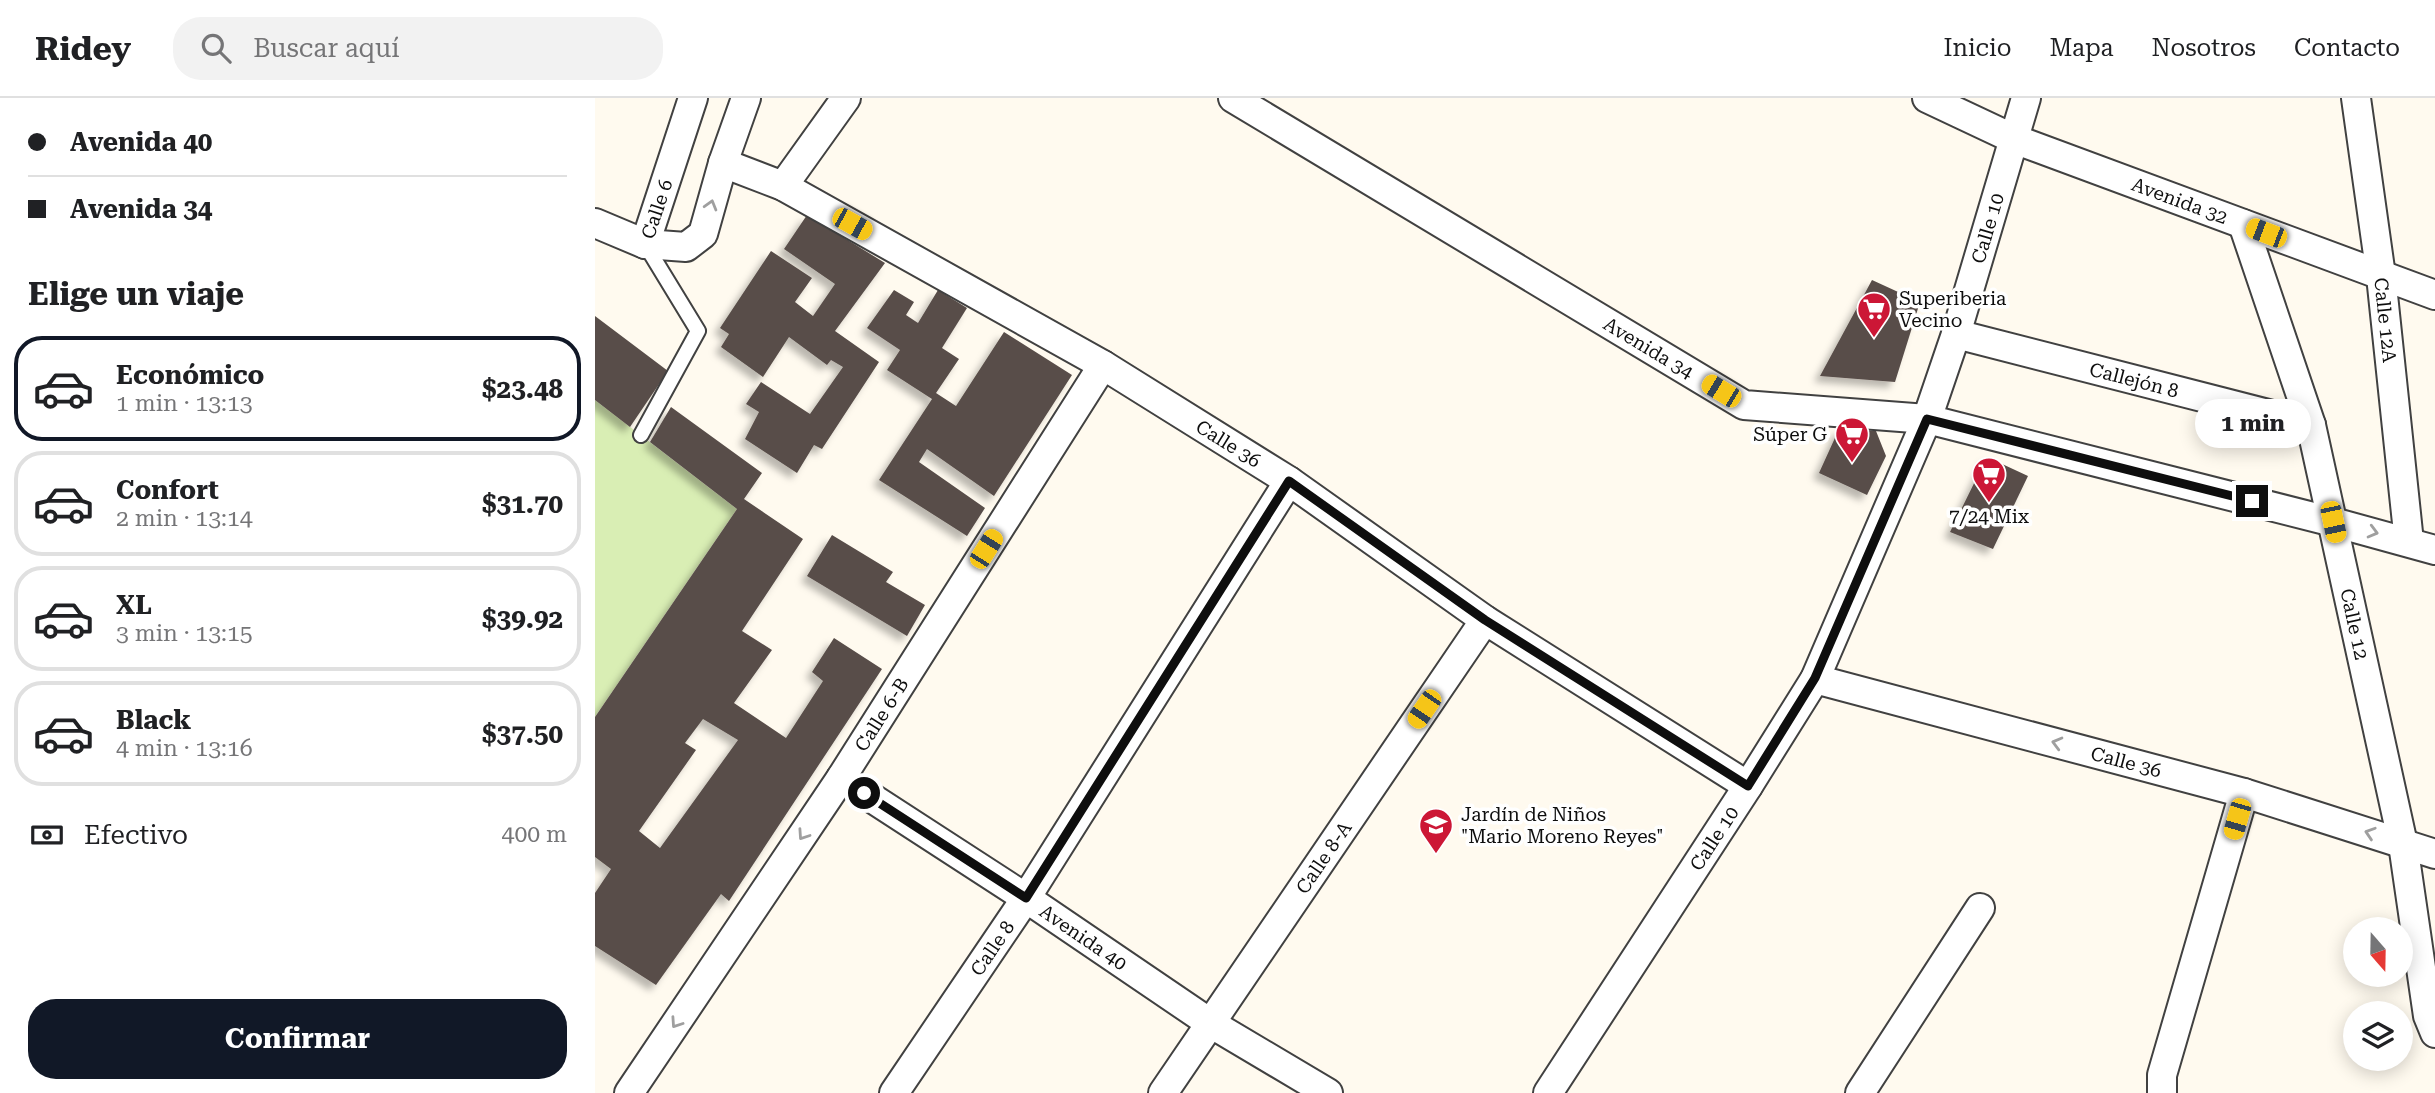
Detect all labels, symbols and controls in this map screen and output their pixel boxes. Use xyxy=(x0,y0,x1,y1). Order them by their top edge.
search box xyxy=(173,17,663,80)
text: Ridey xyxy=(35,29,131,68)
icon: search xyxy=(197,29,235,67)
text: Buscar aquí xyxy=(253,33,400,63)
text: Inicio xyxy=(1943,34,2011,62)
text: Mapa xyxy=(2049,34,2114,62)
text: Nosotros xyxy=(2152,34,2256,62)
text: Contacto xyxy=(2294,34,2400,62)
text: Avenida 40 xyxy=(70,127,212,157)
street label: Avenida 32 xyxy=(2129,172,2231,229)
street label: Calle 6 xyxy=(636,176,677,242)
street label: Calle 10 xyxy=(1966,190,2009,266)
text: Avenida 34 xyxy=(70,194,212,224)
one-way arrow xyxy=(703,200,718,212)
car xyxy=(829,205,876,243)
car xyxy=(2243,216,2290,250)
text: Elige un viaje xyxy=(28,275,244,313)
street label: Calle 12A xyxy=(2370,276,2402,364)
place label: Superiberia Vecino xyxy=(1899,287,2007,332)
supermarket icon: Superiberia Vecino xyxy=(1855,290,1893,339)
street label: Avenida 34 xyxy=(1600,312,1698,384)
icon: car xyxy=(32,357,95,420)
street label: Callejón 8 xyxy=(2087,357,2181,402)
text: Económico xyxy=(116,360,264,390)
car xyxy=(1698,371,1745,411)
text: $23.48 xyxy=(482,374,563,404)
text: 1 min · 13:13 xyxy=(116,390,253,417)
callout: 1 min xyxy=(2194,400,2310,448)
text: 1 min xyxy=(2221,410,2285,437)
street label: Calle 36 xyxy=(1192,414,1265,472)
supermarket icon: Súper G xyxy=(1833,415,1871,464)
place label: Súper G xyxy=(1753,423,1827,446)
supermarket icon: 7/24 Mix xyxy=(1970,455,2008,504)
icon: car xyxy=(32,472,95,535)
text: Confort xyxy=(116,475,219,505)
route end xyxy=(2236,485,2268,517)
text: $31.70 xyxy=(482,489,563,519)
car xyxy=(2319,499,2348,545)
text: 2 min · 13:14 xyxy=(116,505,253,532)
place label: 7/24 Mix xyxy=(1949,505,2029,528)
one-way arrow xyxy=(2367,524,2379,539)
car xyxy=(966,526,1007,572)
street label: Calle 12 xyxy=(2336,586,2374,662)
icon: car xyxy=(32,587,95,650)
text: XL xyxy=(116,590,152,620)
text: $39.92 xyxy=(482,604,563,634)
text: 3 min · 13:15 xyxy=(116,620,253,647)
street label: Calle 6-B xyxy=(849,673,913,755)
car xyxy=(1404,686,1445,732)
icon: car xyxy=(32,702,95,765)
text: Black xyxy=(116,705,191,735)
text: $37.50 xyxy=(482,719,563,749)
text: 4 min · 13:16 xyxy=(116,735,253,762)
one-way arrow xyxy=(2051,737,2063,751)
street label: Calle 36 xyxy=(2088,741,2164,782)
route start xyxy=(848,777,880,809)
car xyxy=(2222,796,2253,842)
street label: Calle 10 xyxy=(1685,802,1743,875)
place label: Jardín de Niños "Mario Moreno Reyes" xyxy=(1461,803,1663,848)
school or university icon: Jardín de Niños "Mario Moreno Reyes" xyxy=(1417,806,1455,855)
icon: cash xyxy=(28,816,66,854)
street label: Calle 8-A xyxy=(1291,816,1357,898)
text: Efectivo xyxy=(84,820,188,850)
text: 400 m xyxy=(502,821,567,848)
one-way arrow xyxy=(798,827,811,840)
one-way arrow xyxy=(2364,827,2376,842)
street label: Avenida 40 xyxy=(1035,899,1132,975)
street label: Calle 8 xyxy=(965,916,1019,980)
north arrow xyxy=(2343,917,2413,987)
map controls xyxy=(2343,917,2413,1071)
button: Confirmar xyxy=(28,999,567,1079)
button: layers xyxy=(2343,1001,2413,1071)
one-way arrow xyxy=(672,1015,684,1028)

